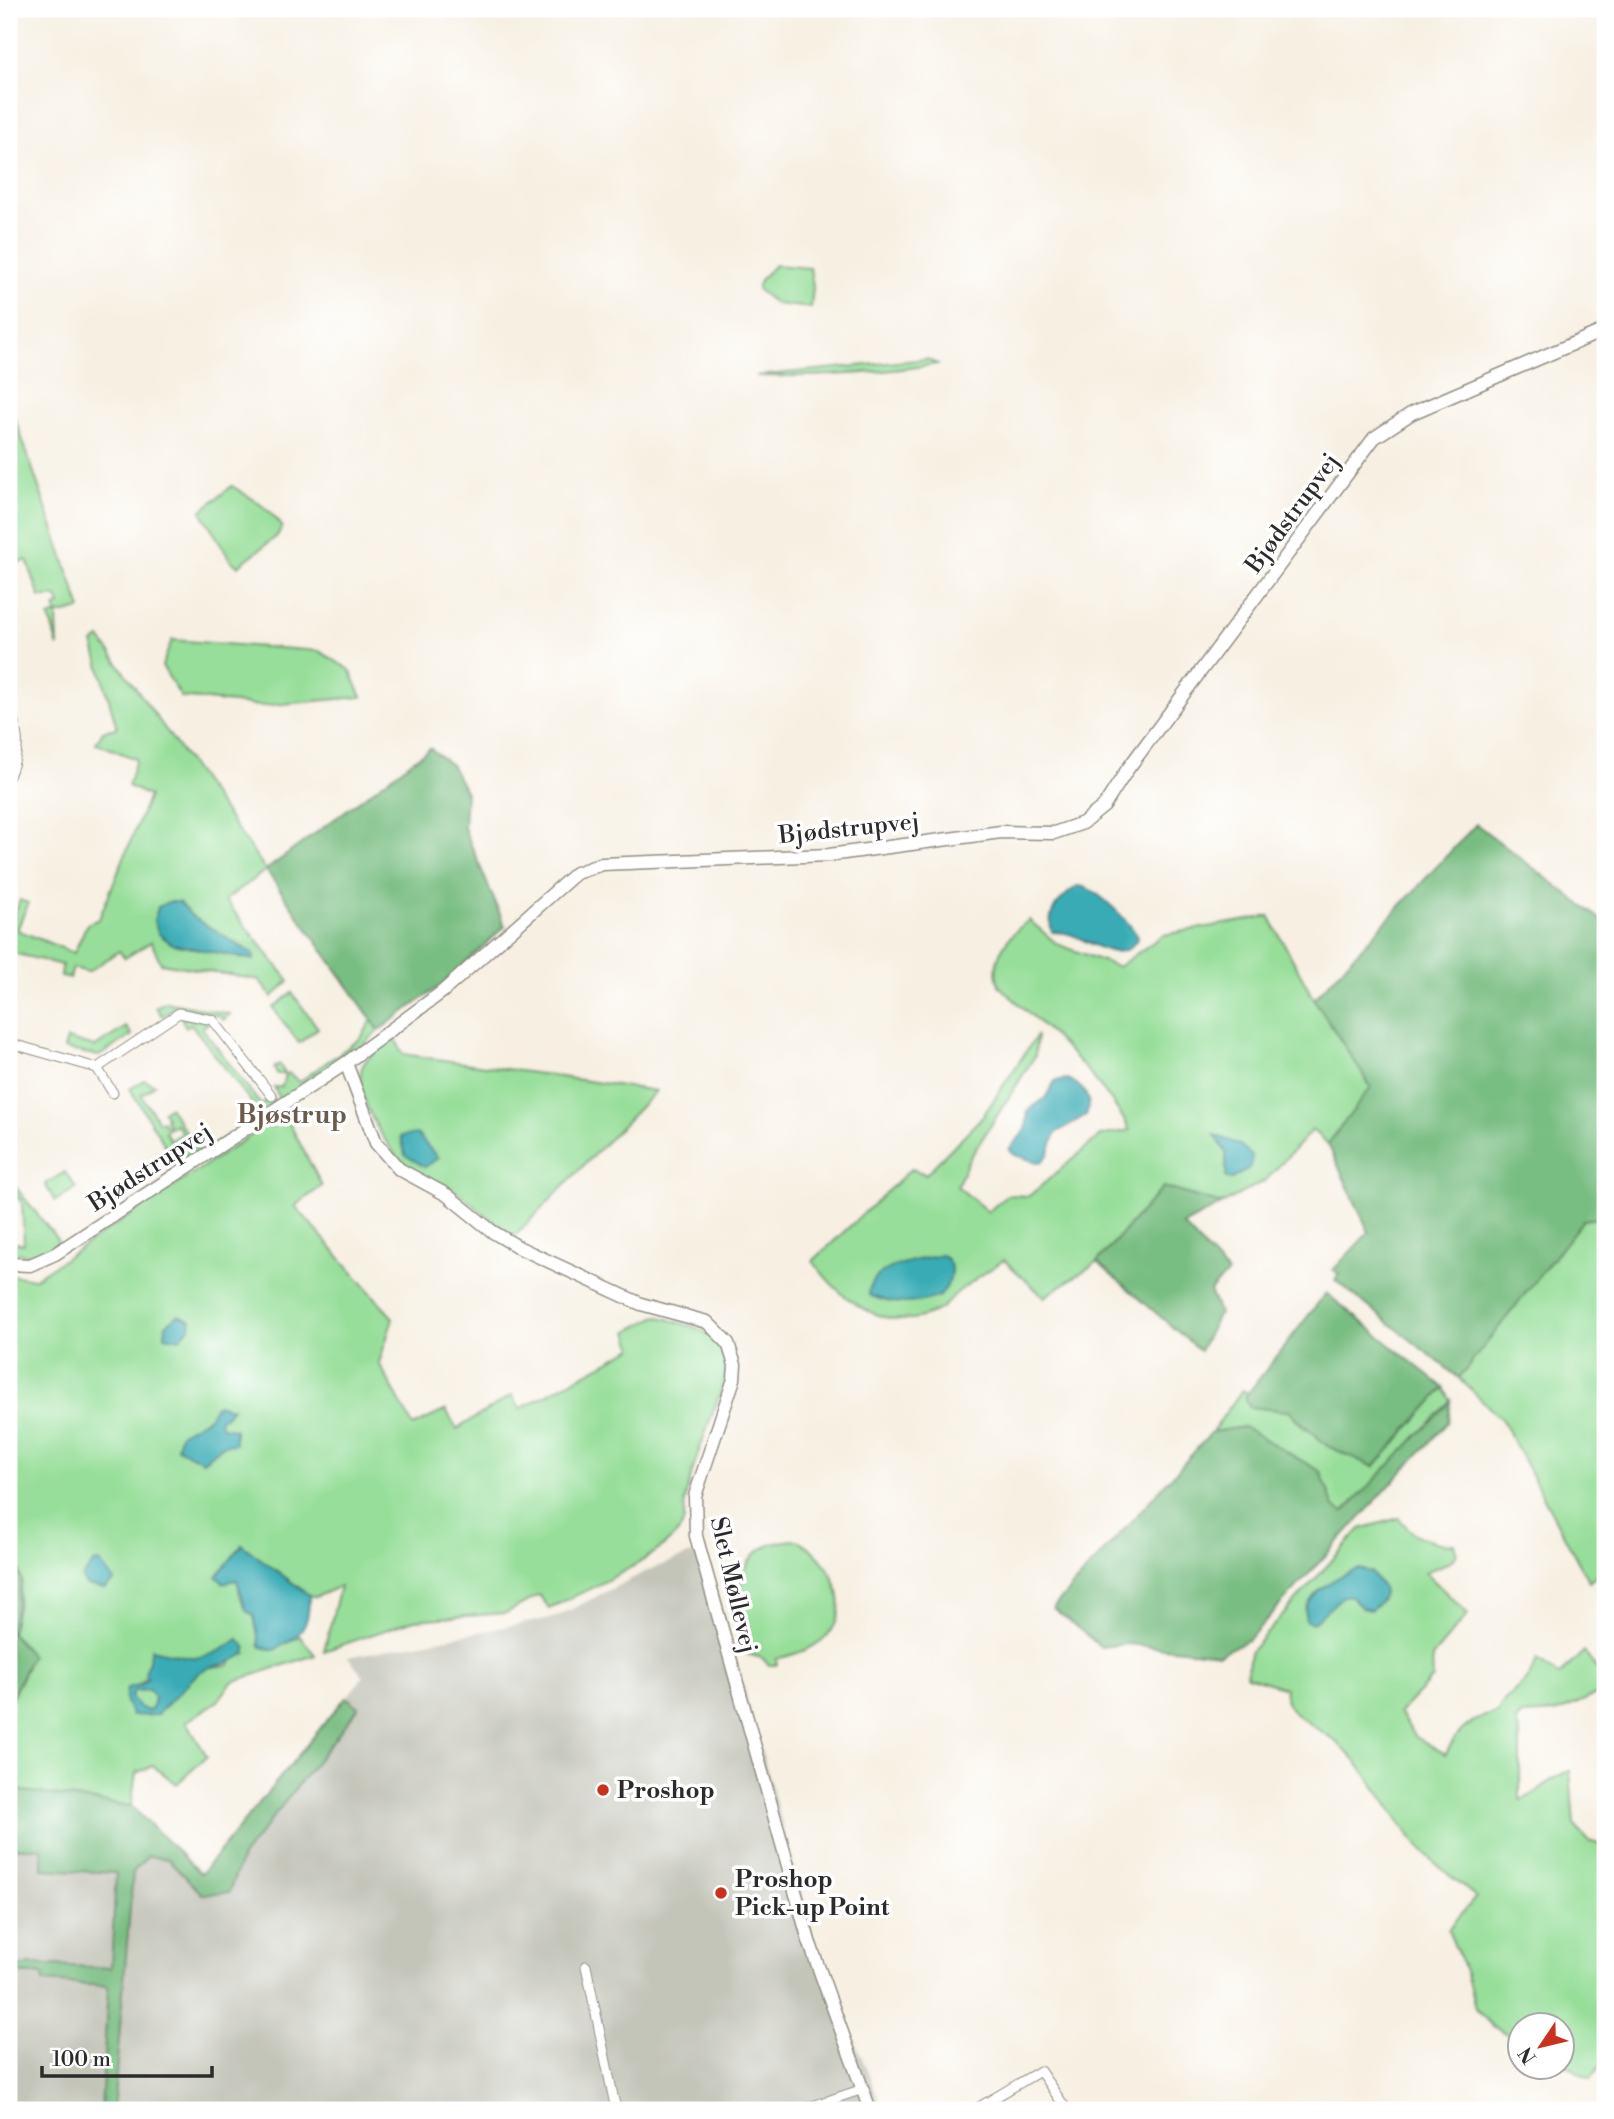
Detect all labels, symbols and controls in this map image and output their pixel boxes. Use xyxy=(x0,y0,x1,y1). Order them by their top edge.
street label: Bjødstrupvej xyxy=(1239,448,1346,580)
street label: Bjødstrupvej xyxy=(776,807,921,851)
district label: Bjøstrup xyxy=(237,1099,347,1131)
street label: Bjødstrupvej xyxy=(82,1117,218,1219)
street label: Slet Møllevej xyxy=(703,1514,763,1656)
place label: Proshop xyxy=(617,1776,715,1806)
marker: Proshop xyxy=(595,1782,611,1798)
place label: Proshop Pick-up Point xyxy=(735,1865,890,1923)
marker: Proshop Pick-up Point xyxy=(713,1885,729,1901)
north arrow xyxy=(1506,2010,1576,2080)
scale bar xyxy=(42,2035,212,2079)
text: N xyxy=(1514,2042,1542,2068)
text: 100 m xyxy=(52,2047,111,2073)

